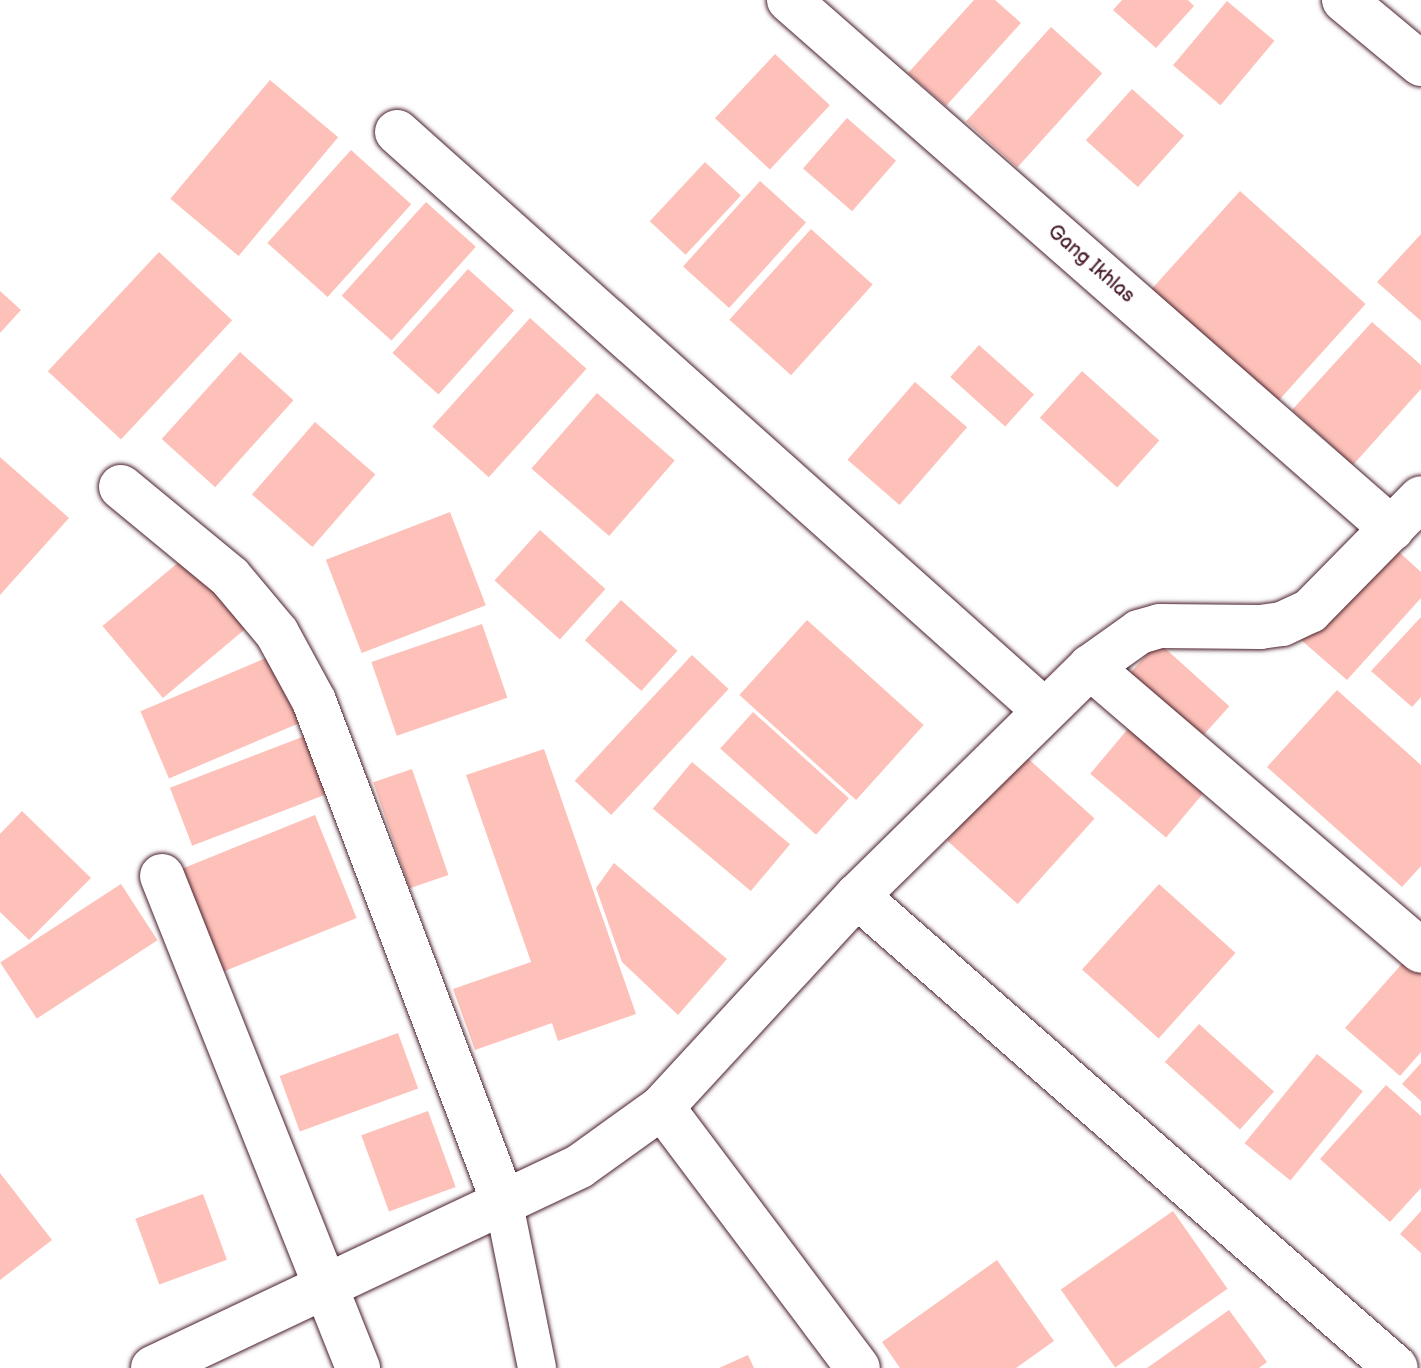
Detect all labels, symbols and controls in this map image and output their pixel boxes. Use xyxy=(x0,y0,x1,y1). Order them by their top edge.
street label: Gang Ikhlas xyxy=(1043,220,1139,308)

